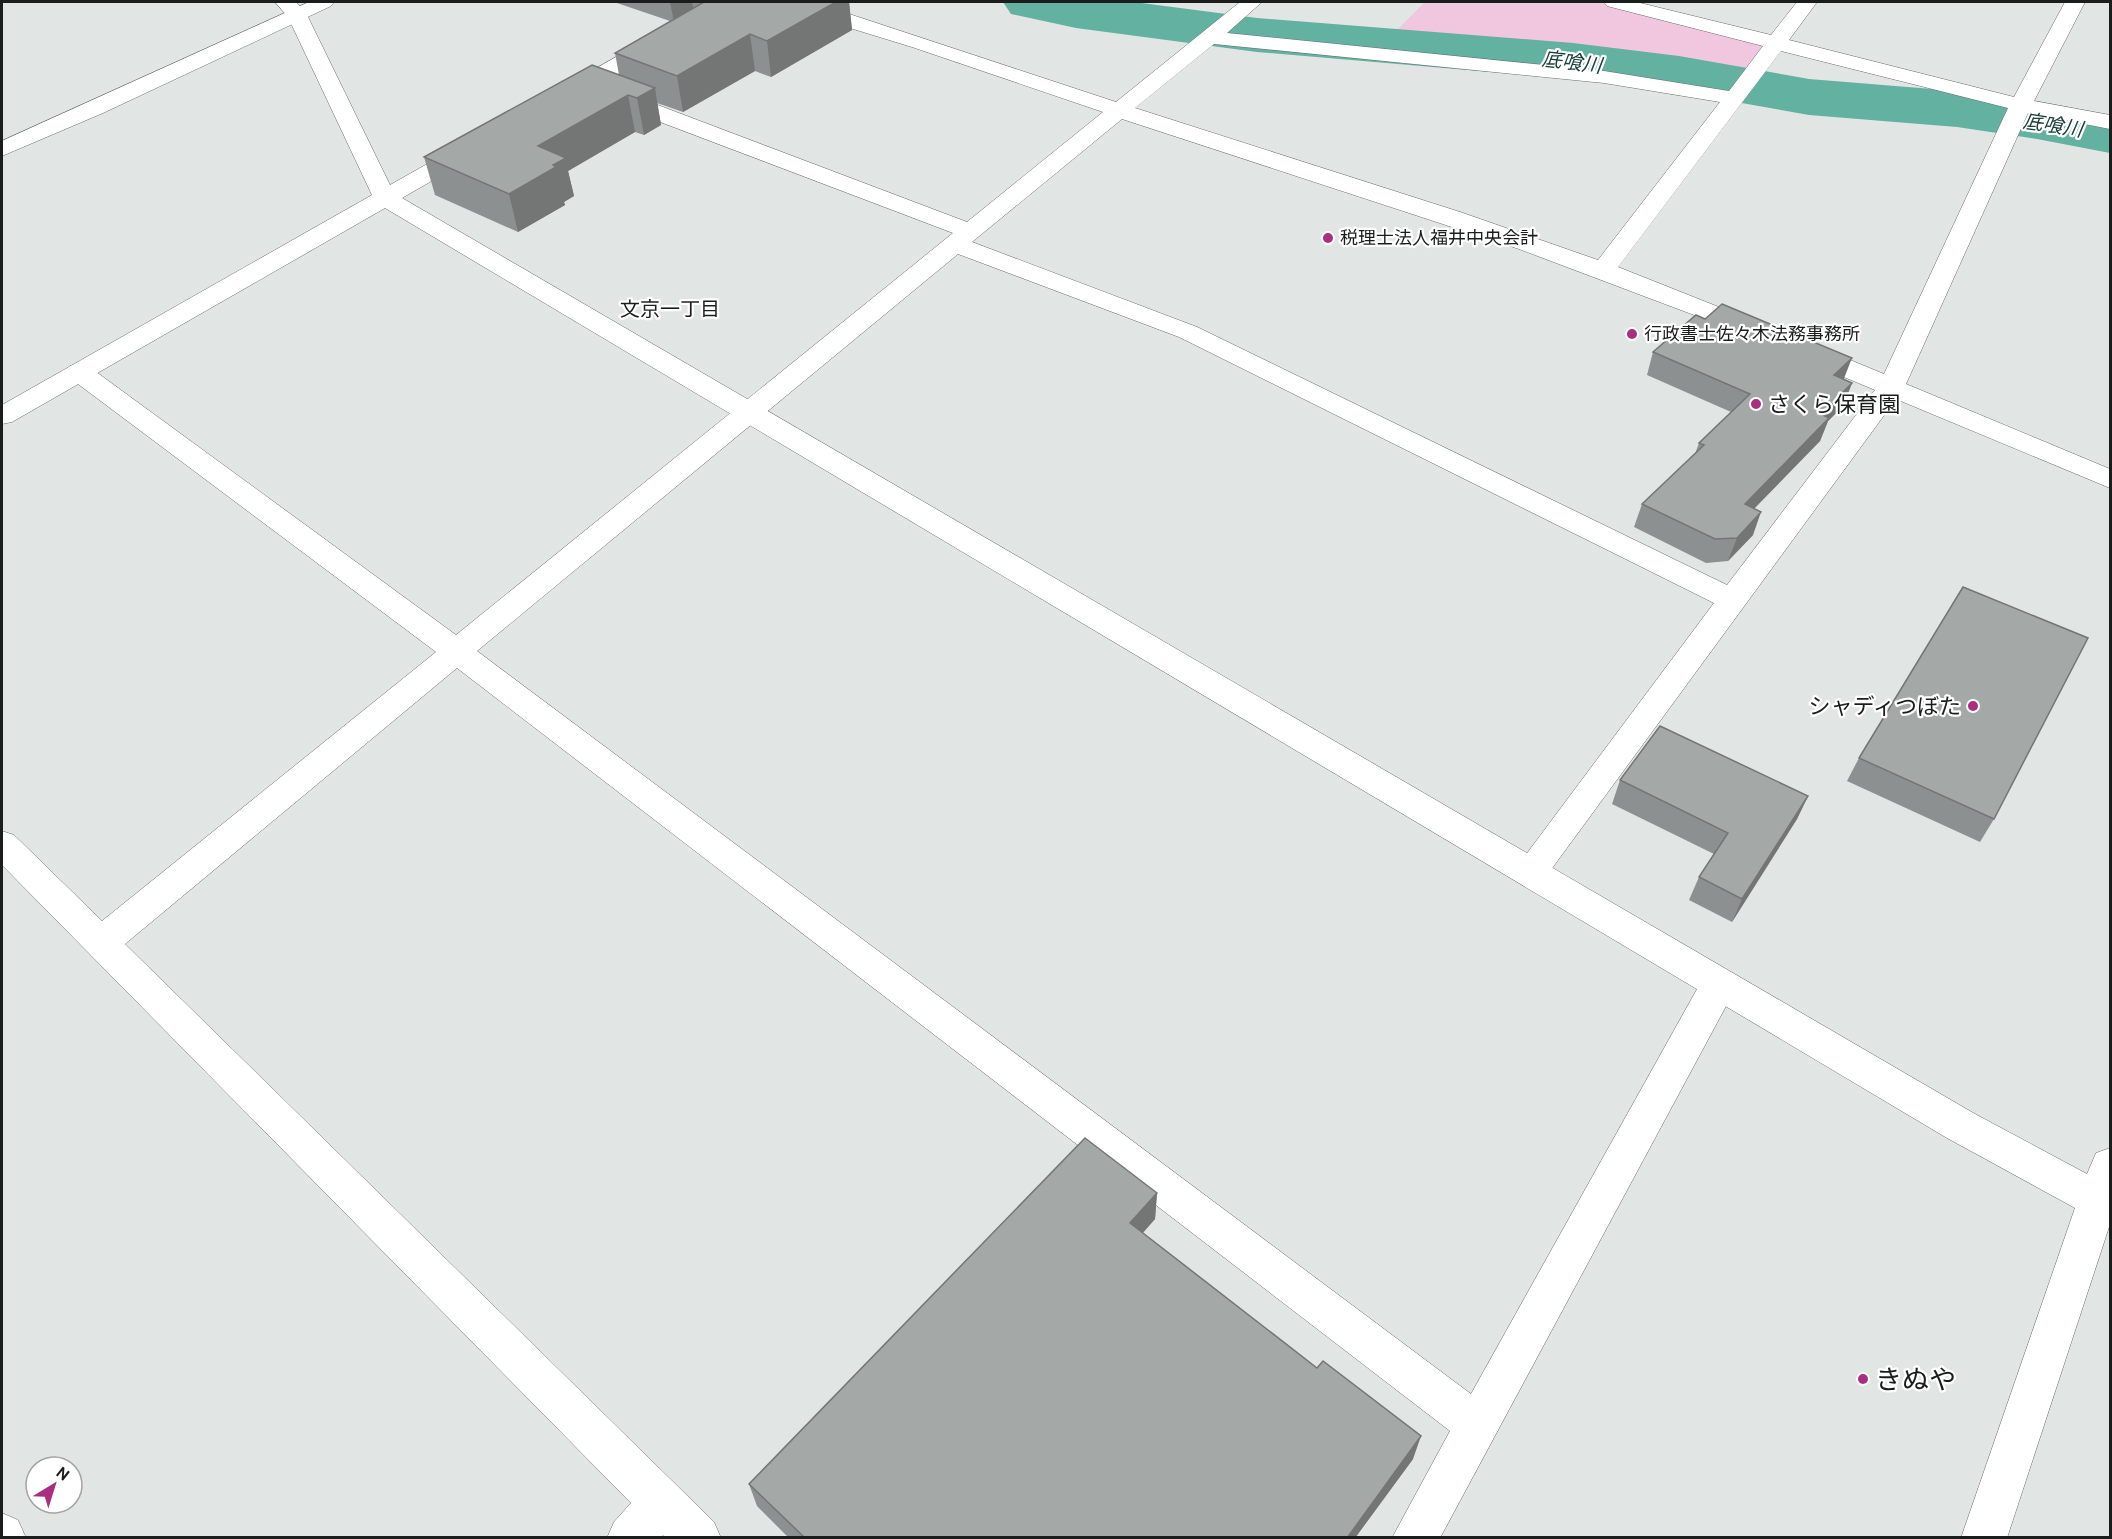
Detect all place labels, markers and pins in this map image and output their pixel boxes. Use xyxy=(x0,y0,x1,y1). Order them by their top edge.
place label: 税理士法人福井中央会計 xyxy=(1340,227,1538,249)
marker: 税理士法人福井中央会計 xyxy=(1321,231,1335,245)
place label: 行政書士佐々木法務事務所 xyxy=(1644,323,1860,345)
marker: 行政書士佐々木法務事務所 xyxy=(1625,327,1639,341)
place label: さくら保育園 xyxy=(1768,391,1900,418)
marker: さくら保育園 xyxy=(1749,397,1763,411)
place label: シャディつぼた xyxy=(1809,693,1961,720)
marker: シャディつぼた xyxy=(1966,699,1980,713)
place label: きぬや xyxy=(1875,1363,1956,1396)
marker: きぬや xyxy=(1856,1372,1870,1386)

